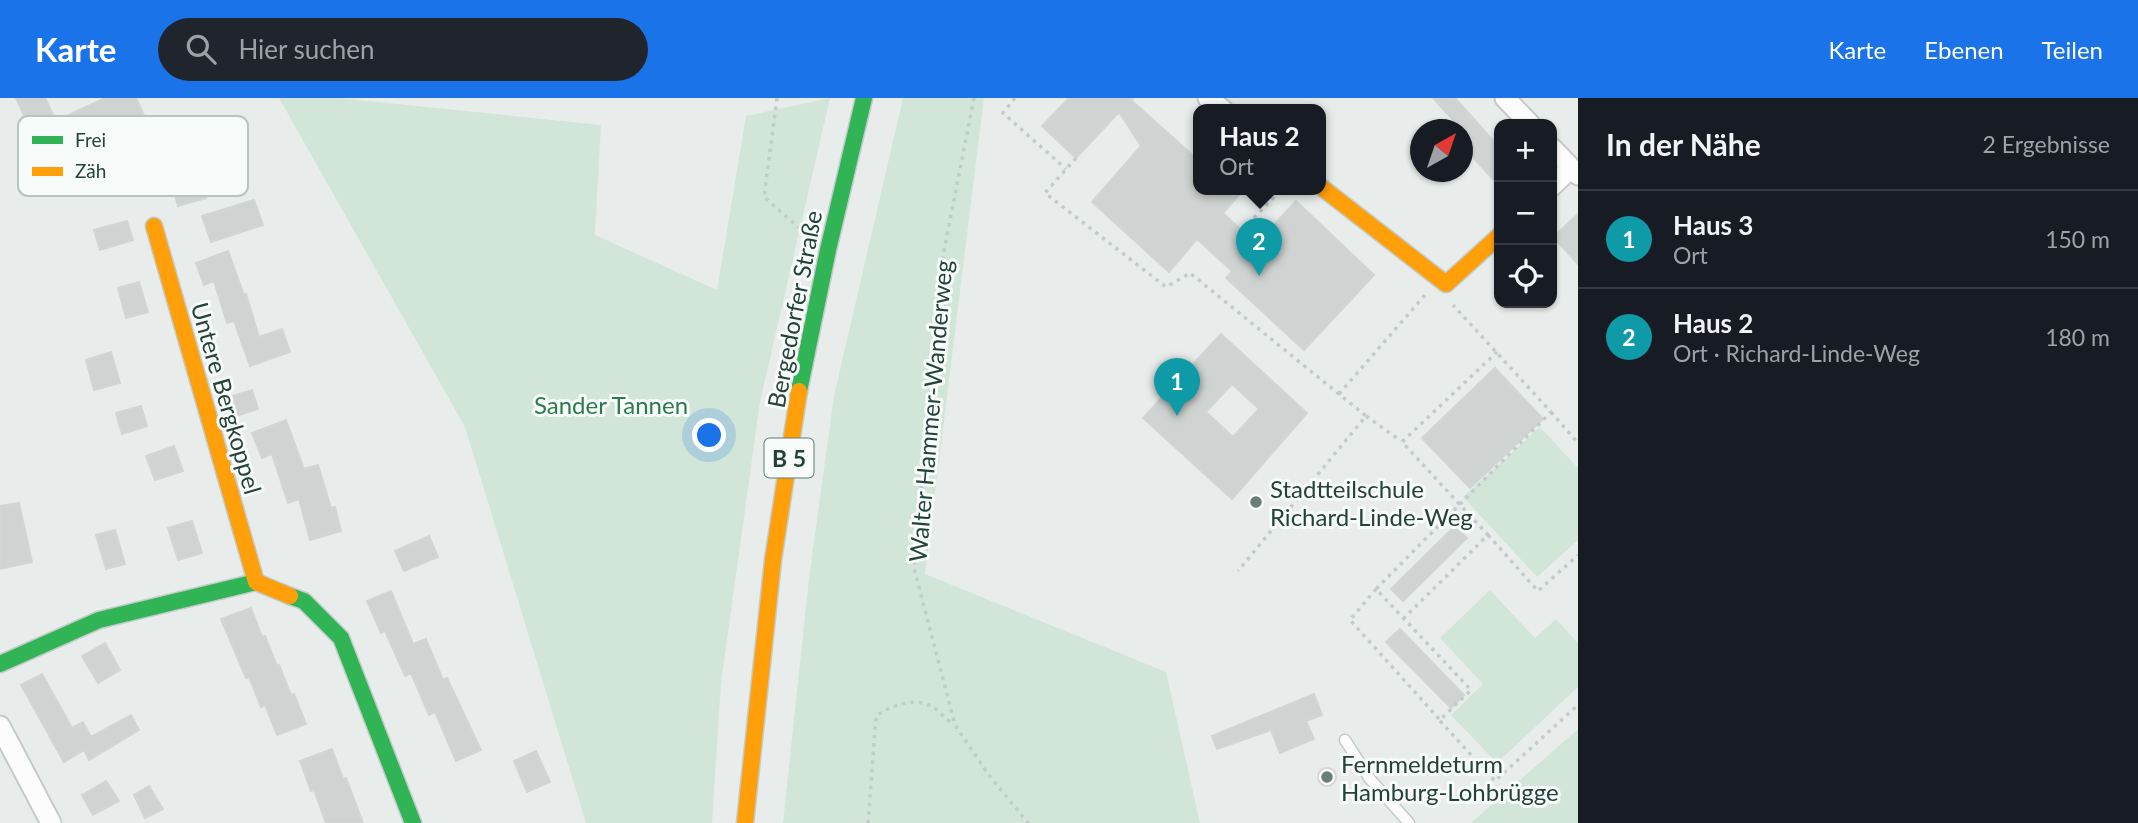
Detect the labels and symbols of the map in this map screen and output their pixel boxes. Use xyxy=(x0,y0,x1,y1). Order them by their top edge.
legend xyxy=(18,116,248,196)
north arrow xyxy=(1410,119,1473,182)
text: Frei xyxy=(75,128,106,151)
text: Zäh xyxy=(75,159,106,182)
street label: Bergedorfer Straße xyxy=(761,208,827,410)
pin: 2 xyxy=(1236,218,1282,276)
street label: Walter Hammer-Wanderweg xyxy=(902,259,958,563)
street label: Untere Bergkoppel xyxy=(186,299,268,497)
pin: 1 xyxy=(1154,358,1200,416)
park label: Sander Tannen xyxy=(534,390,688,419)
your location xyxy=(692,418,726,452)
road number: B 5 xyxy=(764,438,814,478)
place label: Stadtteilschule Richard-Linde-Weg xyxy=(1270,474,1473,531)
marker: Stadtteilschule Richard-Linde-Weg xyxy=(1248,494,1264,510)
place label: Fernmeldeturm Hamburg-Lohbrügge xyxy=(1341,749,1559,806)
marker: Fernmeldeturm Hamburg-Lohbrügge xyxy=(1319,769,1335,785)

